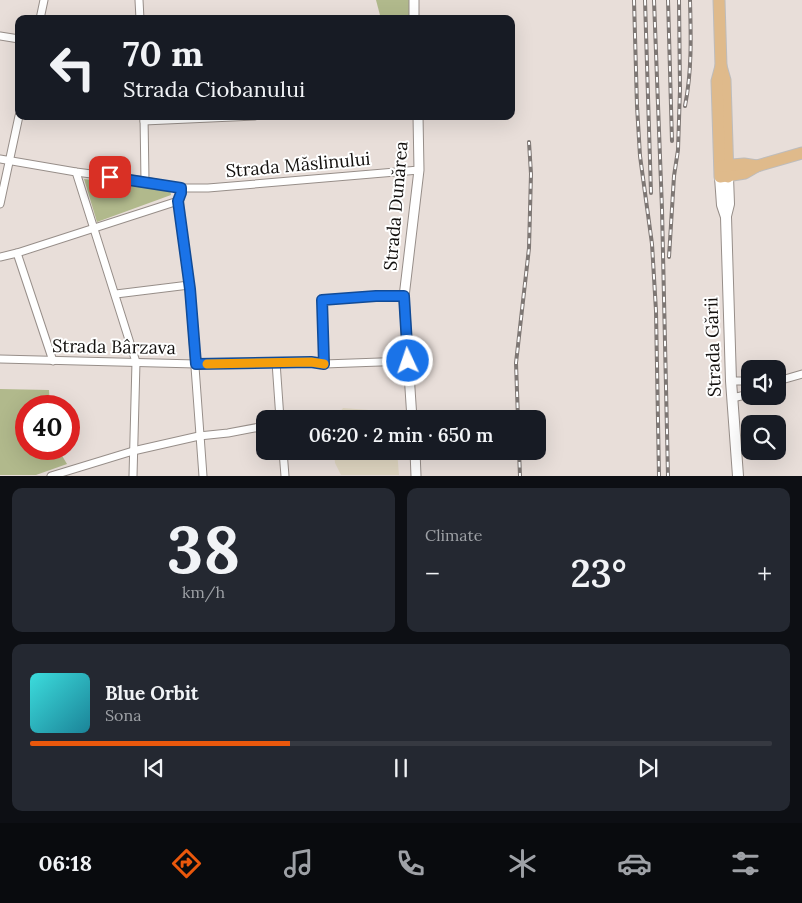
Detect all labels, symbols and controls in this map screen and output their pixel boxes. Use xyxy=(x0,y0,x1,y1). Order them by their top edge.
text: 70 m xyxy=(123,31,203,76)
icon: left xyxy=(40,35,105,100)
text: Strada Ciobanului xyxy=(123,75,305,103)
street label: Strada Dunărea xyxy=(378,140,413,272)
street label: Strada Măslinului xyxy=(225,147,371,182)
pin xyxy=(89,156,131,198)
icon: arrive xyxy=(96,163,124,191)
street label: Strada Gării xyxy=(699,297,726,397)
street label: Strada Bârzava xyxy=(52,334,176,359)
position arrow xyxy=(381,334,433,386)
map controls xyxy=(741,360,786,460)
button: sound xyxy=(741,360,786,405)
speed limit sign: 40 xyxy=(15,395,80,460)
button: search xyxy=(741,415,786,460)
text: 06:20 · 2 min · 650 m xyxy=(309,423,493,447)
text: 38 xyxy=(167,508,240,591)
text: Climate xyxy=(425,525,482,545)
text: 23° xyxy=(570,549,627,597)
text: − xyxy=(425,556,440,592)
text: + xyxy=(757,556,772,592)
text: km/h xyxy=(182,582,225,602)
text: Blue Orbit xyxy=(105,681,199,705)
text: Sona xyxy=(105,705,141,725)
icon: previous xyxy=(140,754,168,782)
icon: pause xyxy=(387,754,415,782)
icon: next xyxy=(634,754,662,782)
icon: directions xyxy=(169,846,204,881)
icon: music xyxy=(281,846,316,881)
icon: phone xyxy=(393,846,428,881)
icon: climate xyxy=(505,846,540,881)
icon: car xyxy=(617,846,652,881)
icon: filters xyxy=(728,846,763,881)
text: 06:18 xyxy=(38,849,92,877)

